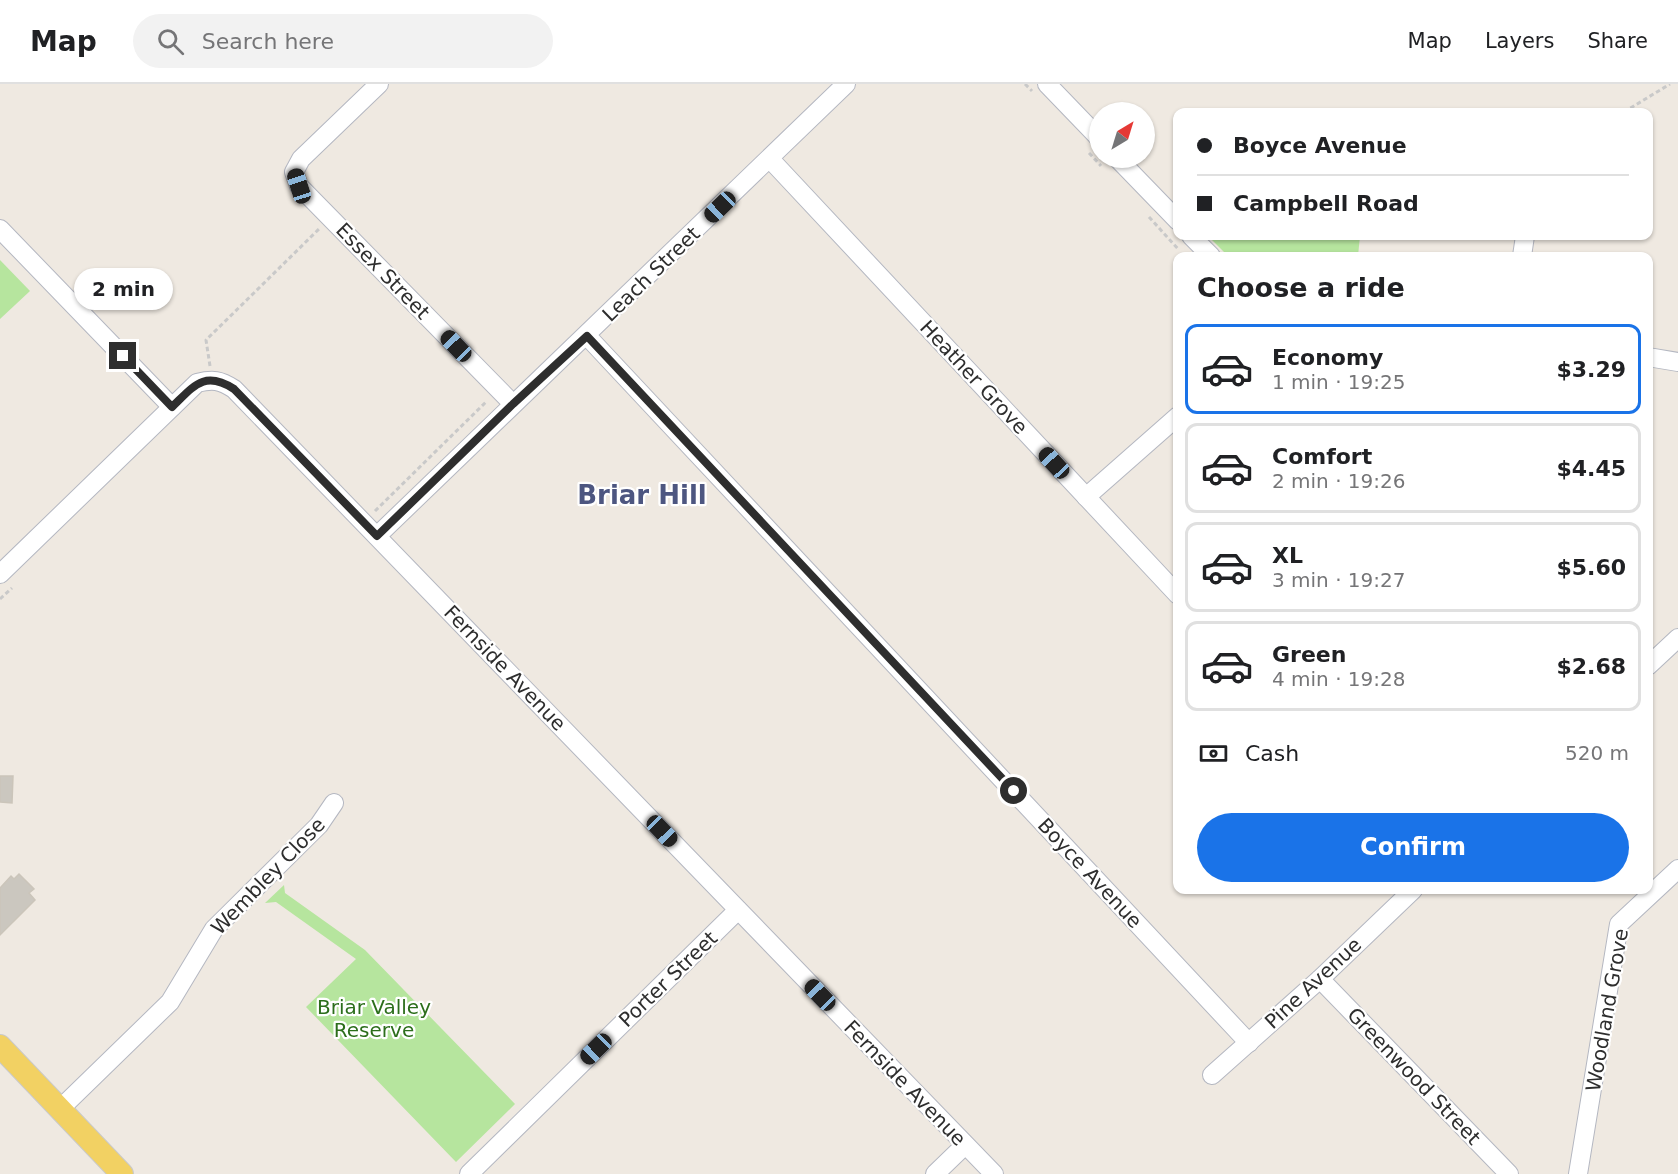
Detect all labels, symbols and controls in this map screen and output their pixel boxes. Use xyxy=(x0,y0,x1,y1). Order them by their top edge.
search box xyxy=(133,14,553,68)
text: Map xyxy=(30,25,97,58)
icon: search xyxy=(154,25,187,58)
text: Search here xyxy=(202,29,334,54)
text: Map xyxy=(1408,29,1452,53)
text: Layers xyxy=(1485,29,1554,53)
text: Share xyxy=(1587,29,1648,53)
north arrow xyxy=(1089,102,1155,168)
map controls xyxy=(1089,102,1155,168)
text: Boyce Avenue xyxy=(1233,133,1407,158)
car xyxy=(285,166,313,206)
car xyxy=(701,188,739,226)
text: Campbell Road xyxy=(1233,191,1419,216)
street label: Essex Street xyxy=(331,218,435,324)
street label: Leach Street xyxy=(597,221,705,326)
callout: 2 min xyxy=(74,269,172,311)
text: Choose a ride xyxy=(1197,272,1405,303)
text: 2 min xyxy=(92,277,155,301)
street label: Heather Grove xyxy=(915,315,1033,439)
car xyxy=(437,327,475,365)
route end xyxy=(109,342,136,369)
icon: car xyxy=(1200,342,1254,396)
text: Economy xyxy=(1272,345,1383,370)
text: $3.29 xyxy=(1556,357,1626,382)
text: 1 min · 19:25 xyxy=(1272,370,1406,394)
icon: car xyxy=(1200,441,1254,495)
car xyxy=(1035,444,1073,482)
text: Comfort xyxy=(1272,444,1372,469)
text: $4.45 xyxy=(1556,456,1626,481)
text: 2 min · 19:26 xyxy=(1272,469,1406,493)
district label: Briar Hill xyxy=(577,480,707,510)
icon: car xyxy=(1200,540,1254,594)
text: XL xyxy=(1272,543,1303,568)
text: $5.60 xyxy=(1556,555,1626,580)
text: 3 min · 19:27 xyxy=(1272,568,1406,592)
street label: Fernside Avenue xyxy=(439,600,571,736)
icon: car xyxy=(1200,639,1254,693)
text: Green xyxy=(1272,642,1346,667)
text: $2.68 xyxy=(1556,654,1626,679)
text: 4 min · 19:28 xyxy=(1272,667,1406,691)
icon: cash xyxy=(1197,737,1230,770)
text: Cash xyxy=(1245,741,1299,766)
text: 520 m xyxy=(1565,741,1629,765)
route start xyxy=(1000,777,1027,804)
street label: Wembley Close xyxy=(206,812,330,940)
car xyxy=(643,812,681,850)
street label: Boyce Avenue xyxy=(1033,813,1147,933)
button: Confirm xyxy=(1197,813,1629,882)
street label: Porter Street xyxy=(614,926,722,1032)
street label: Woodland Grove xyxy=(1581,927,1633,1093)
street label: Pine Avenue xyxy=(1260,932,1366,1034)
car xyxy=(801,976,839,1014)
park label: Briar Valley Reserve xyxy=(317,995,431,1042)
street label: Greenwood Street xyxy=(1342,1002,1486,1150)
street label: Fernside Avenue xyxy=(839,1015,971,1151)
car xyxy=(577,1030,615,1068)

